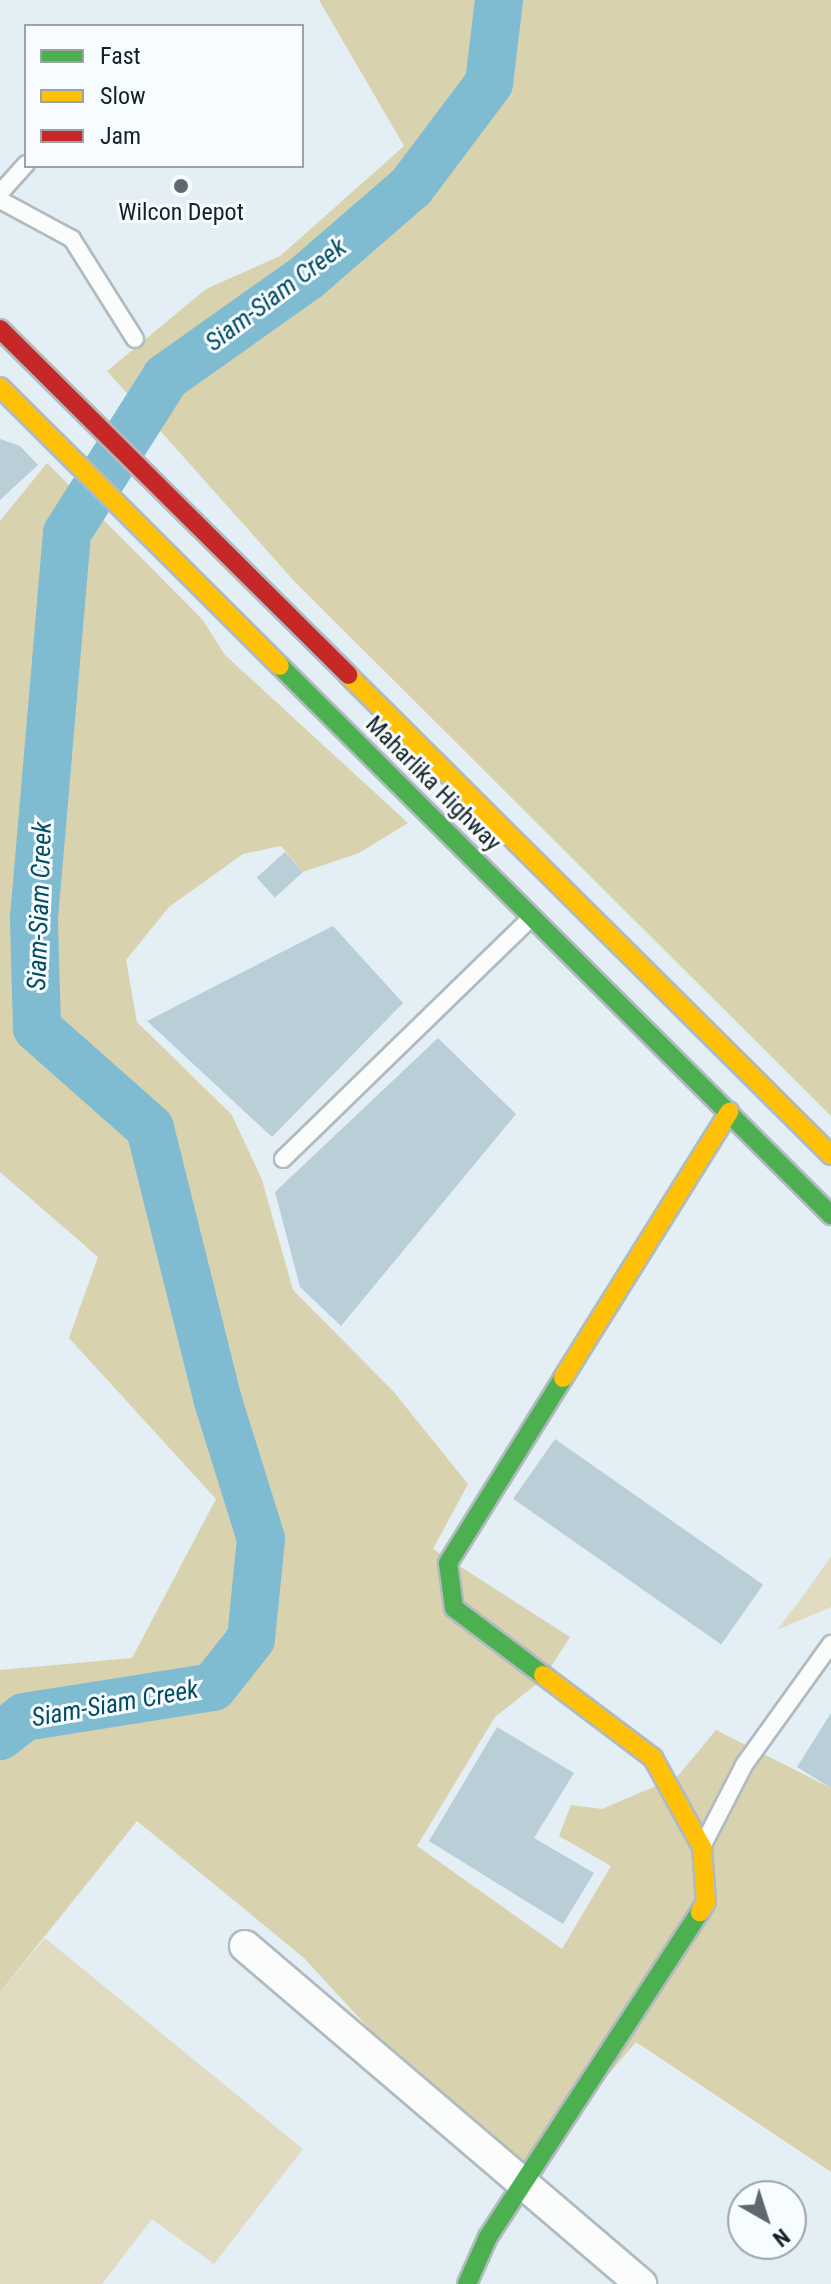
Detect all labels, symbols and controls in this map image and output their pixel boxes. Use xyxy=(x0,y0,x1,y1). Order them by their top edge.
legend xyxy=(24,24,304,168)
text: Fast xyxy=(100,42,141,70)
text: Slow xyxy=(100,82,146,110)
text: Jam xyxy=(100,122,141,150)
marker: Wilcon Depot xyxy=(172,177,190,195)
place label: Wilcon Depot xyxy=(118,199,244,227)
water label: Siam-Siam Creek xyxy=(199,232,353,358)
street label: Maharlika Highway xyxy=(359,710,507,858)
water label: Siam-Siam Creek xyxy=(21,821,59,991)
water label: Siam-Siam Creek xyxy=(29,1674,201,1734)
north arrow xyxy=(727,2180,807,2260)
text: N xyxy=(768,2224,794,2251)

